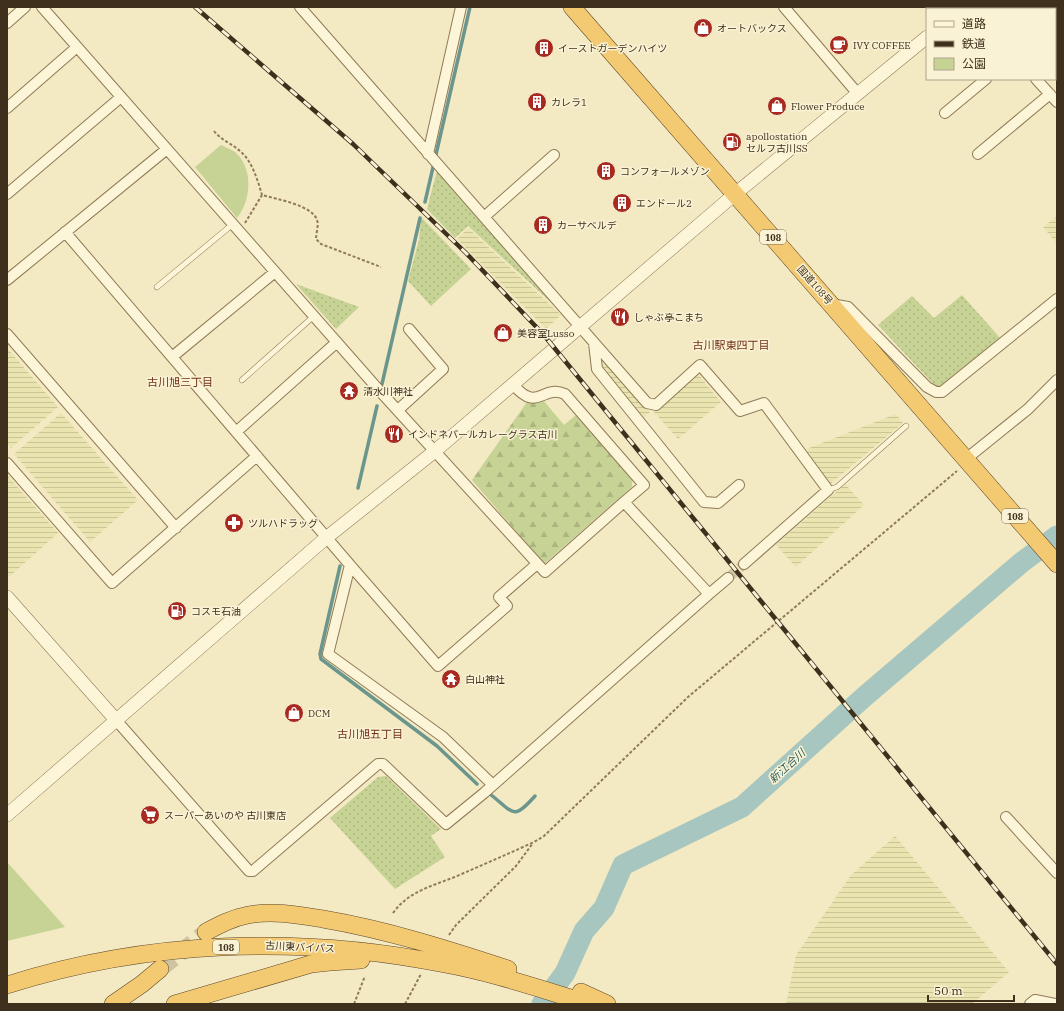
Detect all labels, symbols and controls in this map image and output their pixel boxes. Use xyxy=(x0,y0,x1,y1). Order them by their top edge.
legend xyxy=(926,8,1056,80)
text: 道路 xyxy=(962,16,986,31)
shop icon: オートバックス xyxy=(692,17,714,39)
place label: オートバックス xyxy=(717,22,787,35)
cafe icon: IVY COFFEE xyxy=(828,34,850,56)
text: 鉄道 xyxy=(962,36,986,51)
building icon: イーストガーデンハイツ xyxy=(533,37,555,59)
place label: IVY COFFEE xyxy=(853,39,911,52)
place label: イーストガーデンハイツ xyxy=(558,42,667,55)
text: 公園 xyxy=(962,56,986,71)
building icon: カレラ1 xyxy=(526,91,548,113)
shop icon: Flower Produce xyxy=(766,95,788,117)
place label: カレラ1 xyxy=(551,96,587,109)
place label: Flower Produce xyxy=(791,100,865,113)
place label: apollostation セルフ古川SS xyxy=(746,130,808,155)
fuel station icon: apollostation セルフ古川SS xyxy=(721,131,743,153)
building icon: コンフォールメゾン xyxy=(595,160,617,182)
place label: コンフォールメゾン xyxy=(620,165,710,178)
building icon: エンドール2 xyxy=(611,192,633,214)
place label: エンドール2 xyxy=(636,197,692,210)
building icon: カーサベルデ xyxy=(532,214,554,236)
place label: カーサベルデ xyxy=(557,219,617,232)
road number: 108 xyxy=(760,230,786,244)
street label: 国道108号 xyxy=(794,263,836,307)
restaurant icon: しゃぶ亭こまち xyxy=(609,306,631,328)
place label: しゃぶ亭こまち xyxy=(634,311,704,324)
shop icon: 美容室Lusso xyxy=(492,322,514,344)
place label: 美容室Lusso xyxy=(517,327,575,340)
district label: 古川駅東四丁目 xyxy=(693,338,770,352)
district label: 古川旭三丁目 xyxy=(147,375,213,389)
temple icon: 清水川神社 xyxy=(338,380,360,402)
place label: 清水川神社 xyxy=(363,385,413,398)
restaurant icon: インドネパールカレーグラス古川 xyxy=(383,423,405,445)
place label: インドネパールカレーグラス古川 xyxy=(408,428,558,441)
road number: 108 xyxy=(1002,509,1028,523)
pharmacy icon: ツルハドラッグ xyxy=(223,512,245,534)
place label: ツルハドラッグ xyxy=(248,517,318,530)
fuel station icon: コスモ石油 xyxy=(166,600,188,622)
place label: コスモ石油 xyxy=(191,605,241,618)
temple icon: 白山神社 xyxy=(440,668,462,690)
place label: 白山神社 xyxy=(465,673,505,686)
shop icon: DCM xyxy=(283,702,305,724)
place label: DCM xyxy=(308,707,331,720)
district label: 古川旭五丁目 xyxy=(337,727,403,741)
water label: 新江合川 xyxy=(766,745,809,786)
supermarket icon: スーパーあいのや 古川東店 xyxy=(139,804,161,826)
place label: スーパーあいのや 古川東店 xyxy=(164,809,286,822)
street label: 古川東バイパス xyxy=(265,939,335,955)
road number: 108 xyxy=(213,940,239,954)
scale bar xyxy=(928,977,1014,1003)
text: 50 m xyxy=(934,983,963,998)

